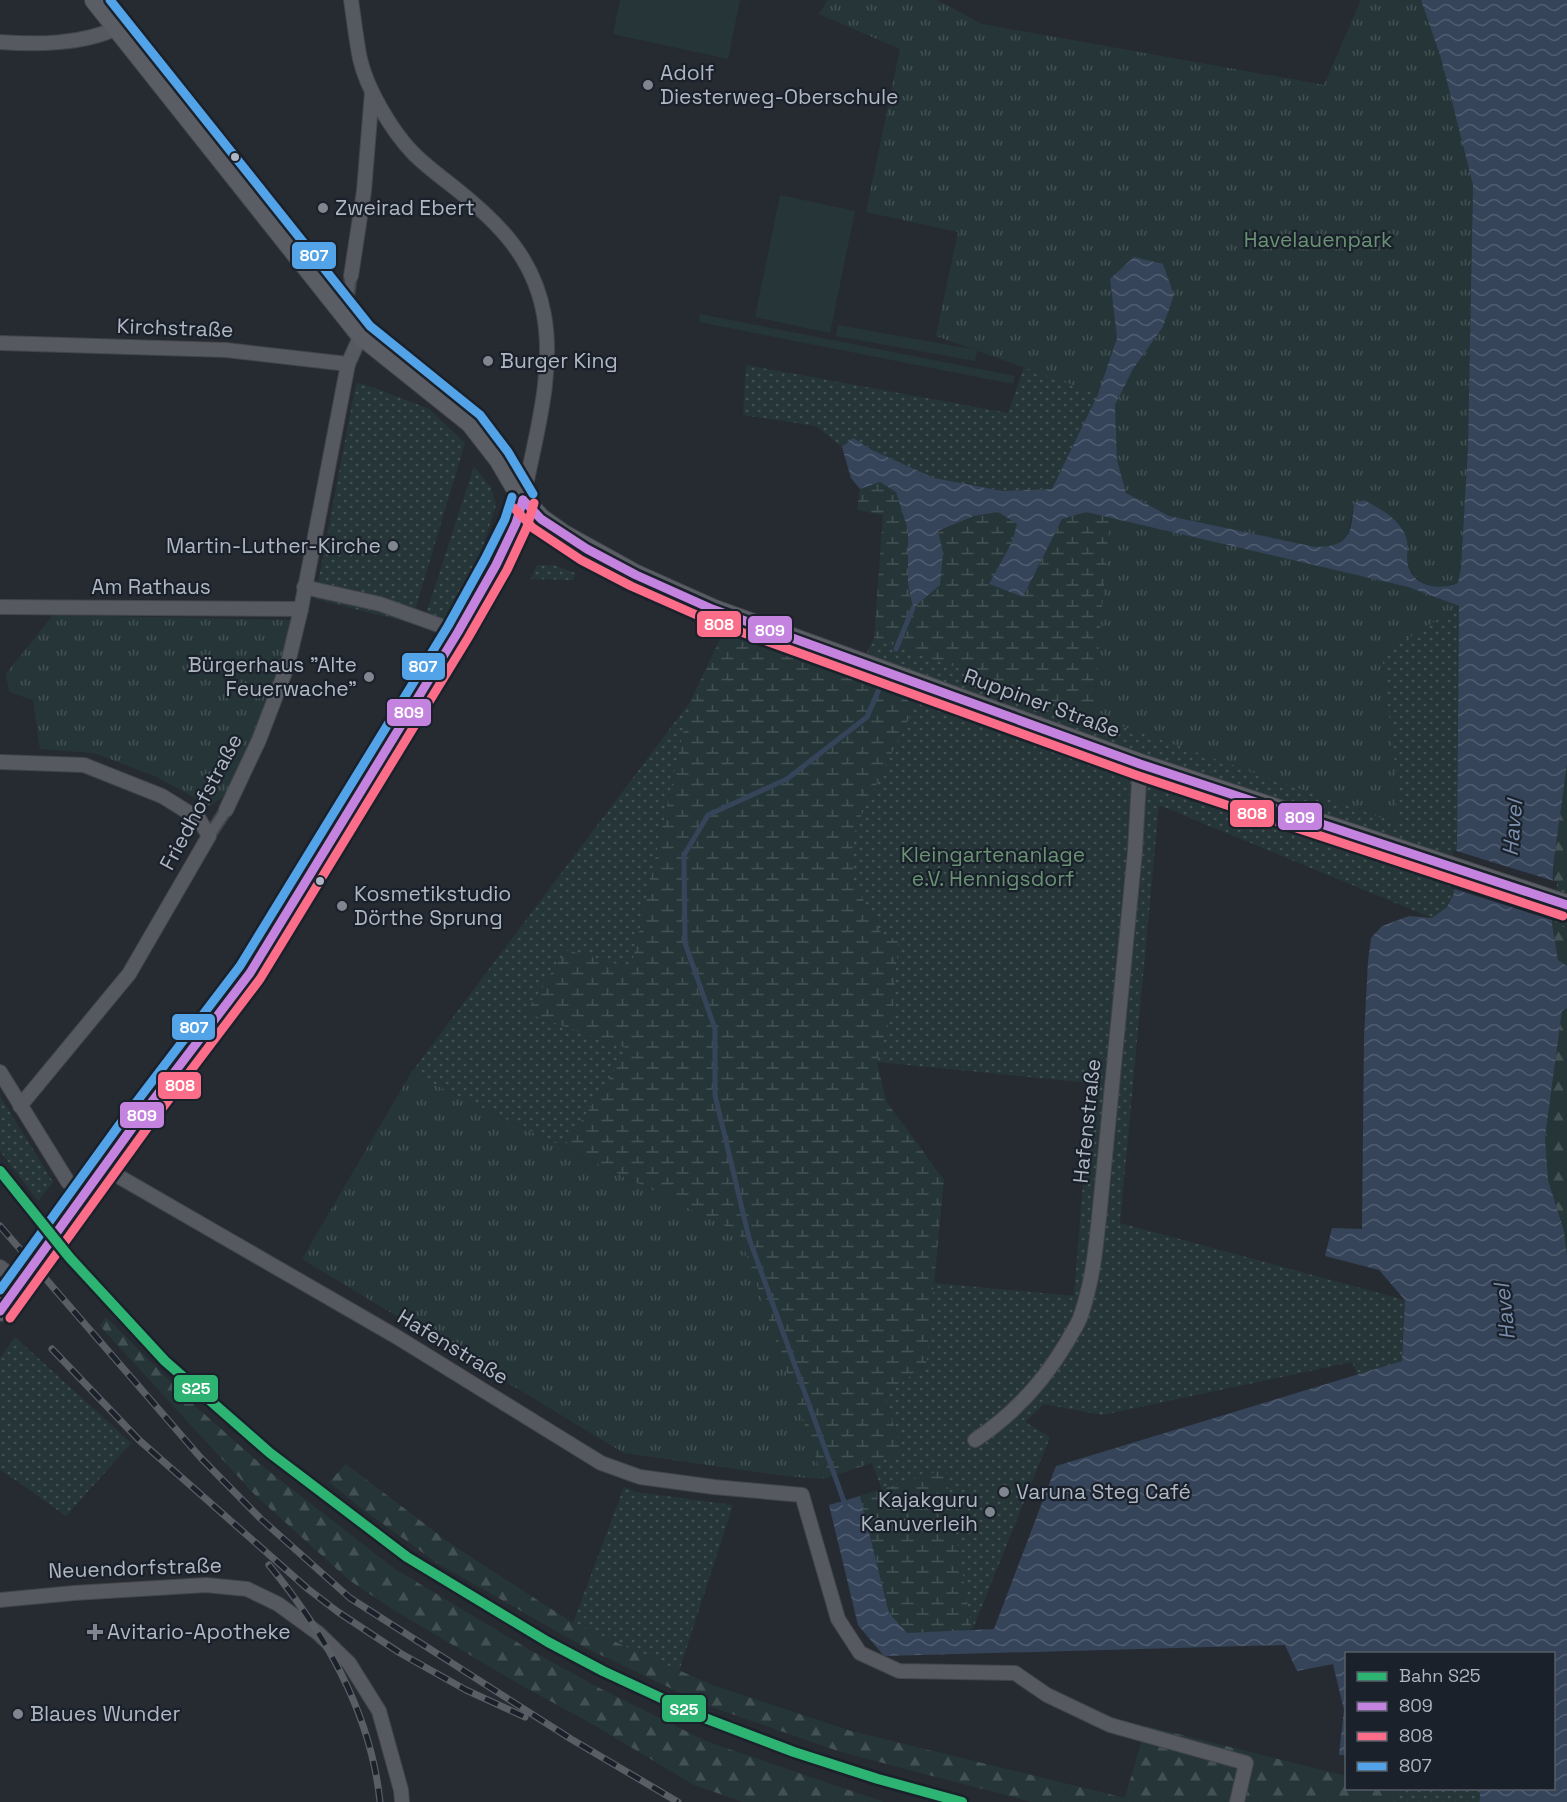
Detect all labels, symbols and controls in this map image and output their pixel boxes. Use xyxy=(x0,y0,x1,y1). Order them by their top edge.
place label: Adolf Diesterweg-Oberschule xyxy=(660,59,899,110)
marker: Adolf Diesterweg-Oberschule xyxy=(641,78,655,92)
unlabelled marker xyxy=(229,151,241,163)
place label: Zweirad Ebert xyxy=(335,194,475,221)
marker: Zweirad Ebert xyxy=(316,201,330,215)
park label: Havelauenpark xyxy=(1244,226,1392,253)
line badge: 807 xyxy=(291,241,337,270)
text: 807 xyxy=(300,245,328,266)
street label: Kirchstraße xyxy=(116,312,234,343)
place label: Burger King xyxy=(500,347,618,374)
marker: Burger King xyxy=(481,354,495,368)
place label: Martin-Luther-Kirche xyxy=(166,532,381,559)
marker: Martin-Luther-Kirche xyxy=(386,539,400,553)
street label: Am Rathaus xyxy=(91,573,211,600)
line badge: 808 xyxy=(696,610,742,638)
text: 808 xyxy=(704,614,734,635)
line badge: 809 xyxy=(747,615,793,644)
text: 809 xyxy=(755,620,785,641)
place label: Bürgerhaus "Alte Feuerwache" xyxy=(188,651,357,702)
line badge: 807 xyxy=(401,652,446,681)
text: 807 xyxy=(409,656,437,677)
street label: Ruppiner Straße xyxy=(960,662,1124,743)
marker: Bürgerhaus "Alte Feuerwache" xyxy=(362,670,376,684)
line badge: 809 xyxy=(386,698,432,727)
text: 809 xyxy=(394,702,424,723)
street label: Friedhofstraße xyxy=(153,729,248,875)
water label: Havel xyxy=(1496,796,1529,857)
line badge: 808 xyxy=(1229,799,1275,828)
line badge: 809 xyxy=(1277,802,1323,831)
text: 808 xyxy=(1237,803,1267,824)
text: 809 xyxy=(1285,807,1315,828)
park label: Kleingartenanlage e.V. Hennigsdorf xyxy=(901,841,1085,892)
unlabelled marker xyxy=(314,875,326,887)
place label: Kosmetikstudio Dörthe Sprung xyxy=(354,880,511,931)
marker: Kosmetikstudio Dörthe Sprung xyxy=(335,899,349,913)
line badge: 807 xyxy=(171,1013,216,1041)
text: 807 xyxy=(180,1017,208,1038)
street label: Hafenstraße xyxy=(1067,1057,1106,1185)
line badge: 808 xyxy=(157,1071,202,1100)
text: 808 xyxy=(165,1075,195,1096)
line badge: 809 xyxy=(119,1101,165,1129)
text: 809 xyxy=(127,1105,157,1126)
water label: Havel xyxy=(1487,1280,1521,1341)
street label: Hafenstraße xyxy=(393,1303,514,1390)
line badge: S25 xyxy=(173,1374,219,1403)
text: S25 xyxy=(182,1378,211,1399)
place label: Varuna Steg Café xyxy=(1016,1478,1191,1505)
marker: Varuna Steg Café xyxy=(997,1485,1011,1499)
place label: Kajakguru Kanuverleih xyxy=(861,1486,978,1537)
marker: Kajakguru Kanuverleih xyxy=(983,1505,997,1519)
street label: Neuendorfstraße xyxy=(48,1551,222,1584)
place label: Avitario-Apotheke xyxy=(107,1618,291,1645)
marker: Avitario-Apotheke xyxy=(88,1625,102,1639)
legend xyxy=(1345,1652,1555,1790)
text: Bahn S25 xyxy=(1399,1664,1481,1687)
line badge: S25 xyxy=(661,1694,707,1723)
text: 809 xyxy=(1399,1694,1433,1717)
text: S25 xyxy=(670,1699,699,1720)
place label: Blaues Wunder xyxy=(30,1700,180,1727)
marker: Blaues Wunder xyxy=(11,1707,25,1721)
text: 808 xyxy=(1399,1724,1433,1747)
text: 807 xyxy=(1399,1754,1432,1777)

